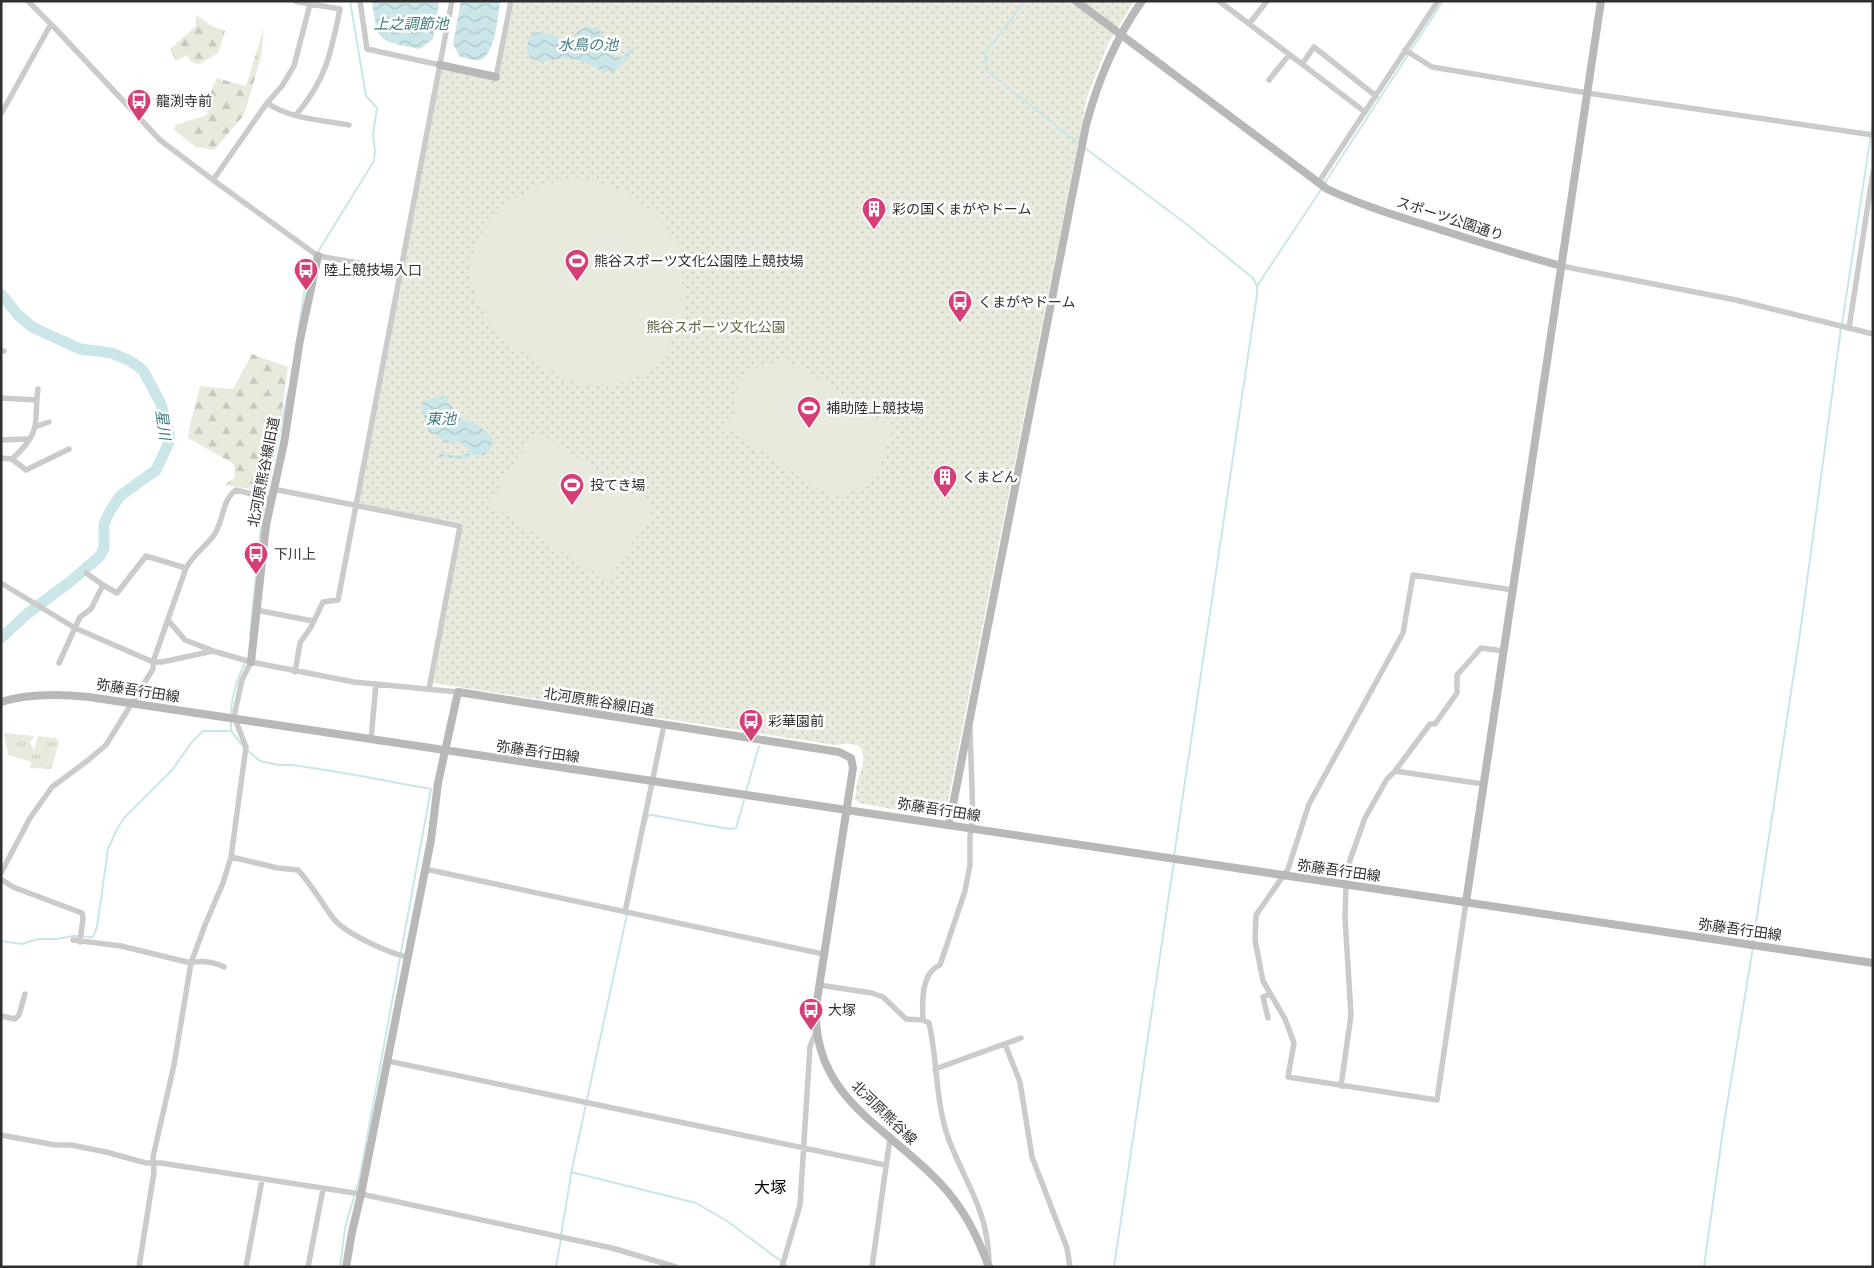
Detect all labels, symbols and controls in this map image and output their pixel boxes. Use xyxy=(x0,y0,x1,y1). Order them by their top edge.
water label: 上之調節池 xyxy=(373,15,450,33)
water label: 水鳥の池 xyxy=(558,36,620,54)
bus stop icon: 龍渕寺前 xyxy=(126,88,152,122)
place label: 龍渕寺前 xyxy=(156,93,212,110)
street label: スポーツ公園通り xyxy=(1394,194,1506,244)
building icon: 彩の国くまがやドーム xyxy=(861,196,887,230)
place label: 彩の国くまがやドーム xyxy=(892,201,1032,218)
sports icon: 熊谷スポーツ文化公園陸上競技場 xyxy=(564,248,590,282)
place label: 熊谷スポーツ文化公園陸上競技場 xyxy=(594,253,804,270)
bus stop icon: 陸上競技場入口 xyxy=(293,257,319,291)
place label: 陸上競技場入口 xyxy=(324,262,422,279)
bus stop icon: くまがやドーム xyxy=(947,289,973,323)
place label: くまがやドーム xyxy=(978,294,1076,311)
park label: 熊谷スポーツ文化公園 xyxy=(646,319,786,336)
sports icon: 補助陸上競技場 xyxy=(796,395,822,429)
place label: 補助陸上競技場 xyxy=(826,400,924,417)
water label: 星川 xyxy=(152,409,174,443)
water label: 東池 xyxy=(426,410,458,428)
street label: 北河原熊谷線旧道 xyxy=(245,415,283,529)
building icon: くまどん xyxy=(932,464,958,498)
place label: くまどん xyxy=(962,469,1018,486)
sports icon: 投てき場 xyxy=(559,472,585,506)
place label: 投てき場 xyxy=(590,477,646,494)
bus stop icon: 下川上 xyxy=(243,541,269,575)
place label: 下川上 xyxy=(274,546,316,563)
street label: 弥藤吾行田線 xyxy=(95,676,181,706)
street label: 北河原熊谷線旧道 xyxy=(542,685,656,719)
bus stop icon: 彩華園前 xyxy=(738,708,764,742)
place label: 彩華園前 xyxy=(768,713,824,730)
street label: 弥藤吾行田線 xyxy=(495,738,581,766)
street label: 弥藤吾行田線 xyxy=(896,795,982,825)
street label: 弥藤吾行田線 xyxy=(1296,857,1382,885)
street label: 弥藤吾行田線 xyxy=(1697,916,1783,944)
bus stop icon: 大塚 xyxy=(798,997,824,1031)
place label: 大塚 xyxy=(828,1002,856,1019)
street label: 北河原熊谷線 xyxy=(848,1078,920,1148)
district label: 大塚 xyxy=(754,1178,786,1197)

